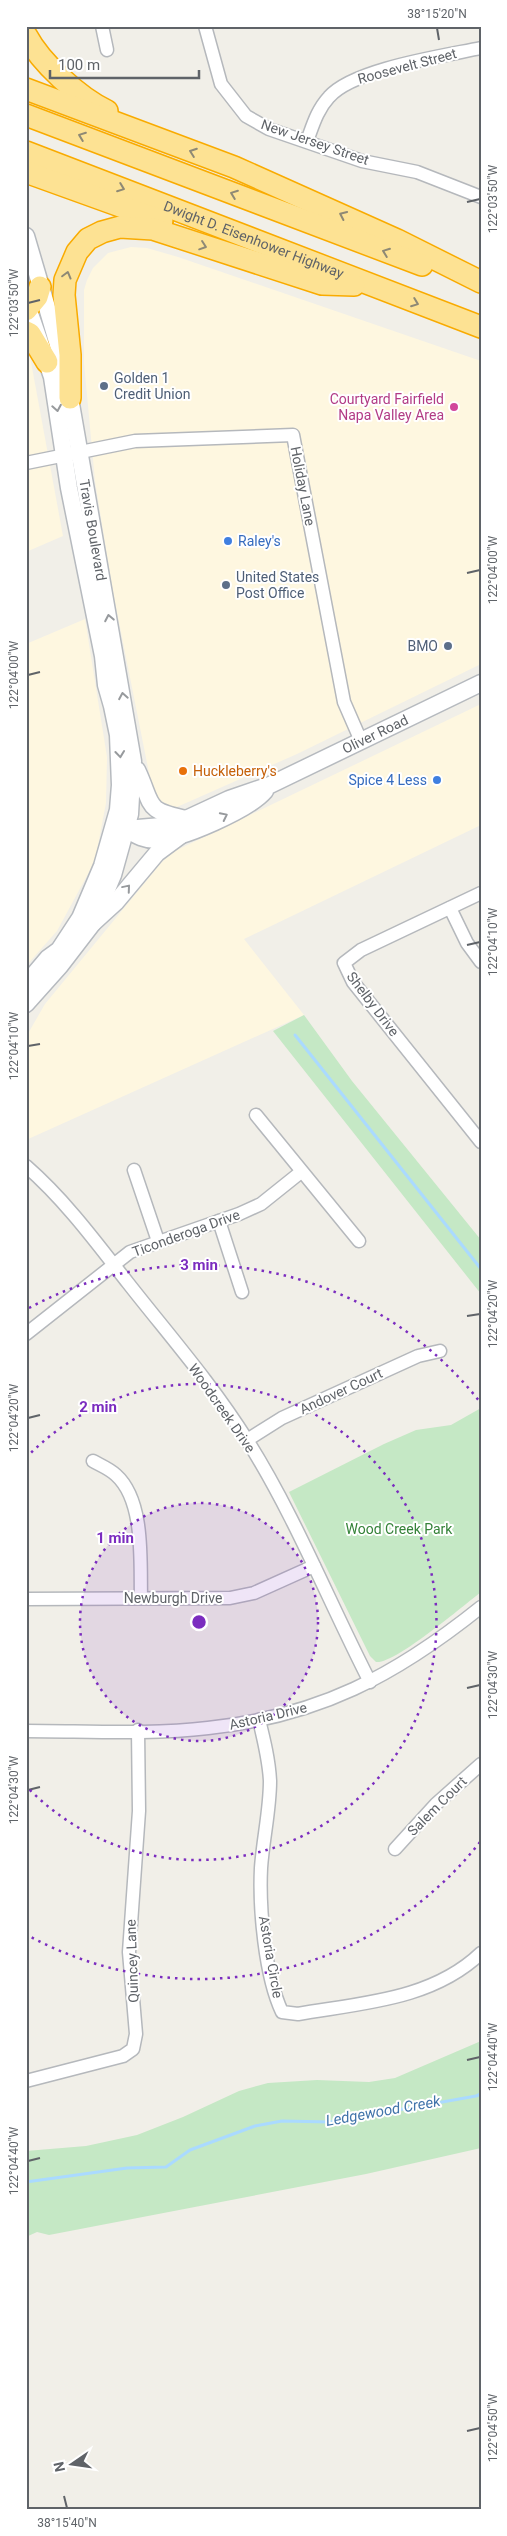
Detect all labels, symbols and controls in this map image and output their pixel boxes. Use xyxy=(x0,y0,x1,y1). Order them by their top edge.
text: 38°15'20"N xyxy=(407,7,467,21)
street label: Roosevelt Street xyxy=(356,45,459,87)
scale bar xyxy=(50,48,199,80)
text: 100 m xyxy=(58,56,100,74)
street label: New Jersey Street xyxy=(259,116,371,168)
one-way arrow xyxy=(78,132,87,143)
one-way arrow xyxy=(189,148,198,158)
text: 122°03'50"W xyxy=(486,165,500,233)
one-way arrow xyxy=(116,181,125,192)
one-way arrow xyxy=(230,190,239,200)
street label: Dwight D. Eisenhower Highway xyxy=(161,198,346,282)
one-way arrow xyxy=(339,210,348,221)
one-way arrow xyxy=(198,240,206,250)
one-way arrow xyxy=(382,248,391,258)
text: 122°03'50"W xyxy=(7,269,21,337)
one-way arrow xyxy=(61,271,72,280)
one-way arrow xyxy=(410,296,419,307)
place label: Golden 1 Credit Union xyxy=(114,370,190,402)
marker: Golden 1 Credit Union xyxy=(98,380,110,392)
place label: Courtyard Fairfield Napa Valley Area xyxy=(330,391,444,423)
marker: Courtyard Fairfield Napa Valley Area xyxy=(448,401,460,413)
one-way arrow xyxy=(52,404,62,413)
street label: Holiday Lane xyxy=(287,445,319,527)
street label: Travis Boulevard xyxy=(76,478,110,582)
place label: Raley's xyxy=(238,533,281,549)
marker: Raley's xyxy=(222,535,234,547)
text: 122°04'00"W xyxy=(486,536,500,604)
place label: United States Post Office xyxy=(236,569,319,601)
marker: United States Post Office xyxy=(220,579,232,591)
one-way arrow xyxy=(104,613,114,622)
place label: BMO xyxy=(407,638,438,654)
marker: BMO xyxy=(442,640,454,652)
text: 122°04'00"W xyxy=(7,641,21,709)
one-way arrow xyxy=(119,691,129,700)
street label: Oliver Road xyxy=(340,712,411,757)
one-way arrow xyxy=(114,750,125,758)
place label: Huckleberry's xyxy=(193,763,277,779)
marker: Huckleberry's xyxy=(177,765,189,777)
place label: Spice 4 Less xyxy=(348,772,427,788)
marker: Spice 4 Less xyxy=(431,774,443,786)
one-way arrow xyxy=(219,812,228,823)
one-way arrow xyxy=(122,885,131,894)
text: 122°04'10"W xyxy=(486,908,500,976)
street label: Shelby Drive xyxy=(344,969,402,1039)
text: 122°04'10"W xyxy=(7,1012,21,1080)
street label: Ticonderoga Drive xyxy=(130,1206,242,1260)
text: 3 min xyxy=(180,1256,218,1274)
text: 122°04'20"W xyxy=(486,1280,500,1348)
street label: Woodcreek Drive xyxy=(185,1360,259,1456)
street label: Andover Court xyxy=(297,1365,385,1417)
text: 122°04'20"W xyxy=(7,1384,21,1452)
text: 2 min xyxy=(79,1398,117,1416)
park label: Wood Creek Park xyxy=(346,1521,453,1537)
text: 1 min xyxy=(96,1529,134,1547)
street label: Newburgh Drive xyxy=(124,1590,222,1606)
centre of rings xyxy=(190,1613,208,1631)
text: 122°04'30"W xyxy=(486,1651,500,1719)
street label: Astoria Drive xyxy=(227,1699,309,1733)
text: 122°04'30"W xyxy=(7,1756,21,1824)
street label: Salem Court xyxy=(404,1773,470,1839)
street label: Astoria Circle xyxy=(256,1915,286,1999)
street label: Quincey Lane xyxy=(123,1919,141,2003)
text: 122°04'40"W xyxy=(486,2023,500,2091)
water label: Ledgewood Creek xyxy=(324,2092,442,2130)
text: 122°04'40"W xyxy=(7,2127,21,2195)
text: 122°04'50"W xyxy=(486,2394,500,2462)
north arrow xyxy=(48,2438,98,2488)
text: N xyxy=(50,2460,68,2474)
text: 38°15'40"N xyxy=(37,2516,97,2530)

